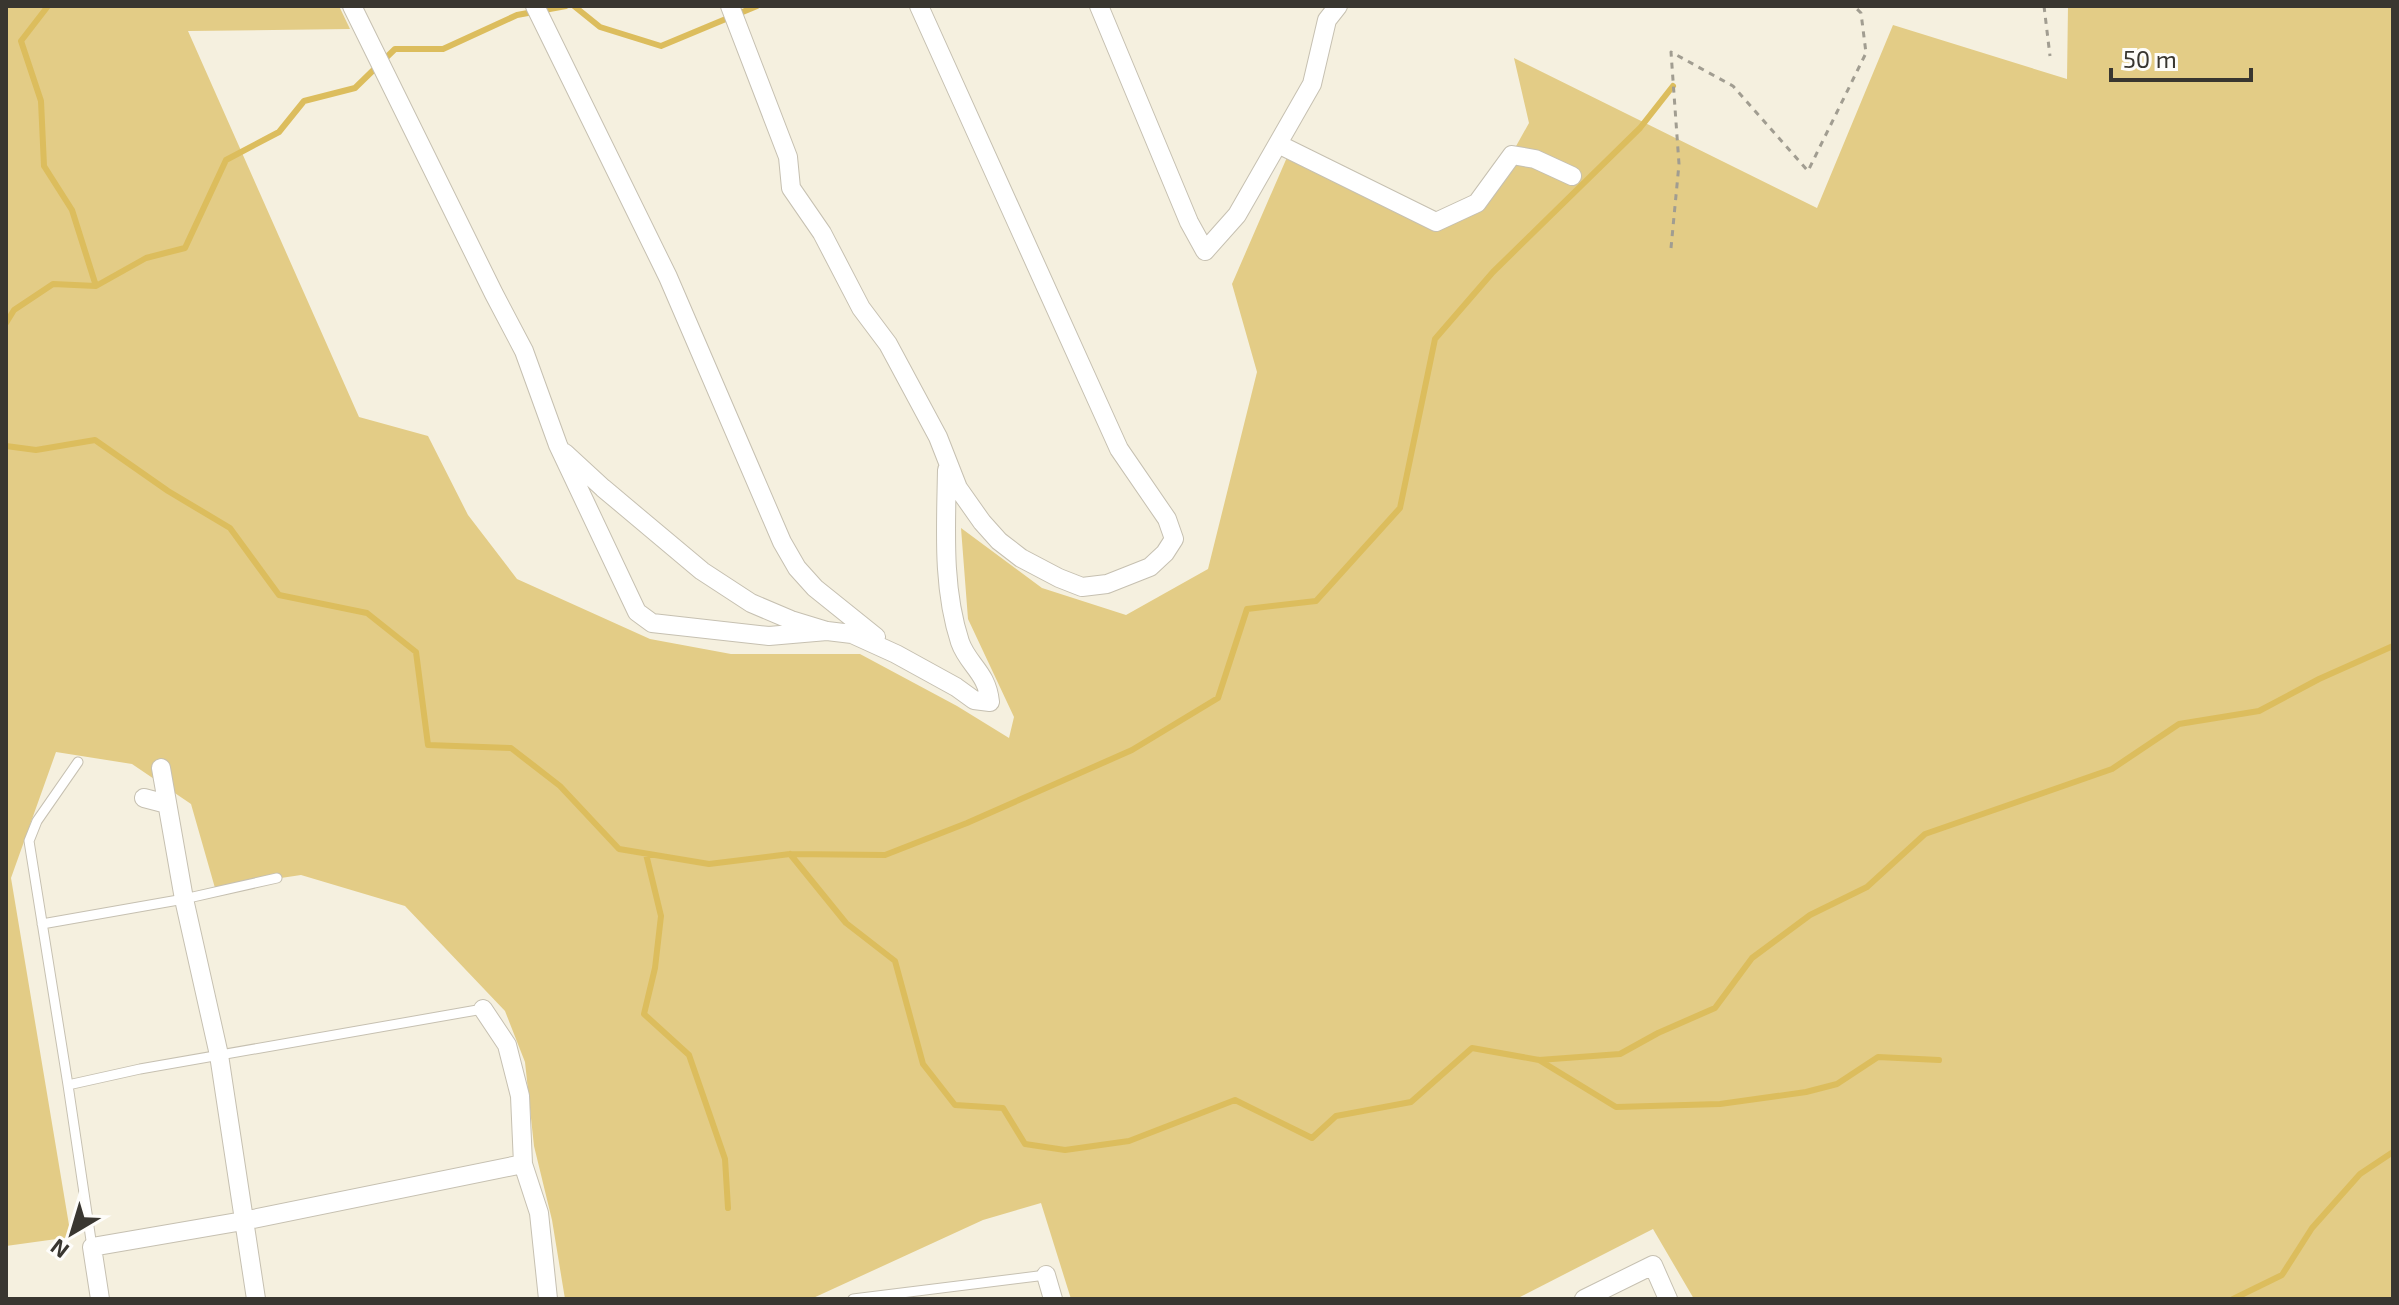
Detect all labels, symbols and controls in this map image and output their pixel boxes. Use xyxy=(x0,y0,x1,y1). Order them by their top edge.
scale bar xyxy=(2111,32,2251,82)
text: 50 m xyxy=(2123,44,2177,73)
north arrow xyxy=(32,1193,112,1273)
text: N xyxy=(45,1234,73,1265)

